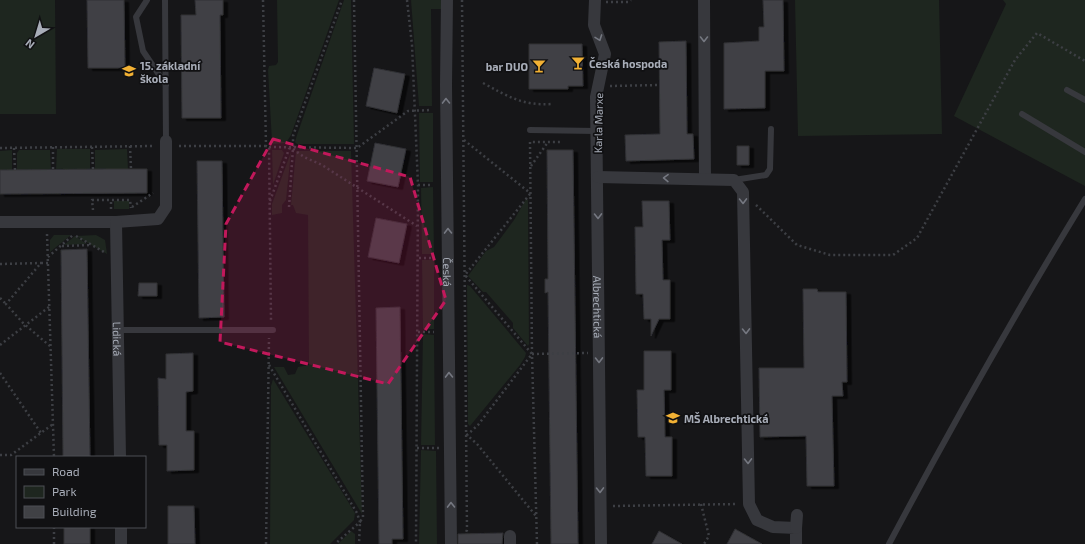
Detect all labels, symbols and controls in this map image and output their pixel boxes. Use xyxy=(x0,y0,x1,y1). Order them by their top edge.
north arrow xyxy=(16,16,56,56)
one-way arrow xyxy=(595,34,603,41)
one-way arrow xyxy=(700,36,708,42)
text: N xyxy=(22,37,37,52)
bar icon: Česká hospoda xyxy=(570,55,586,71)
place label: Česká hospoda xyxy=(589,56,667,70)
bar icon: bar DUO xyxy=(531,58,547,74)
place label: 15. základní škola xyxy=(140,59,201,85)
place label: bar DUO xyxy=(486,60,528,73)
school or university icon: 15. základní škola xyxy=(121,63,137,79)
street label: Karla Marxe xyxy=(591,93,605,153)
one-way arrow xyxy=(442,98,450,104)
one-way arrow xyxy=(663,174,669,182)
one-way arrow xyxy=(739,198,747,204)
one-way arrow xyxy=(594,213,602,219)
one-way arrow xyxy=(443,228,452,234)
street label: Česká xyxy=(441,257,455,287)
street label: Albrechtická xyxy=(592,276,605,338)
street label: Lidická xyxy=(111,322,125,356)
one-way arrow xyxy=(741,328,750,334)
one-way arrow xyxy=(595,357,603,363)
one-way arrow xyxy=(445,372,453,378)
school or university icon: MŠ Albrechtická xyxy=(665,410,681,426)
place label: MŠ Albrechtická xyxy=(684,411,769,425)
legend xyxy=(16,456,146,528)
one-way arrow xyxy=(744,458,752,464)
text: Road xyxy=(52,464,80,478)
text: Park xyxy=(52,484,77,498)
one-way arrow xyxy=(596,487,605,493)
one-way arrow xyxy=(447,502,455,508)
text: Building xyxy=(52,504,97,518)

